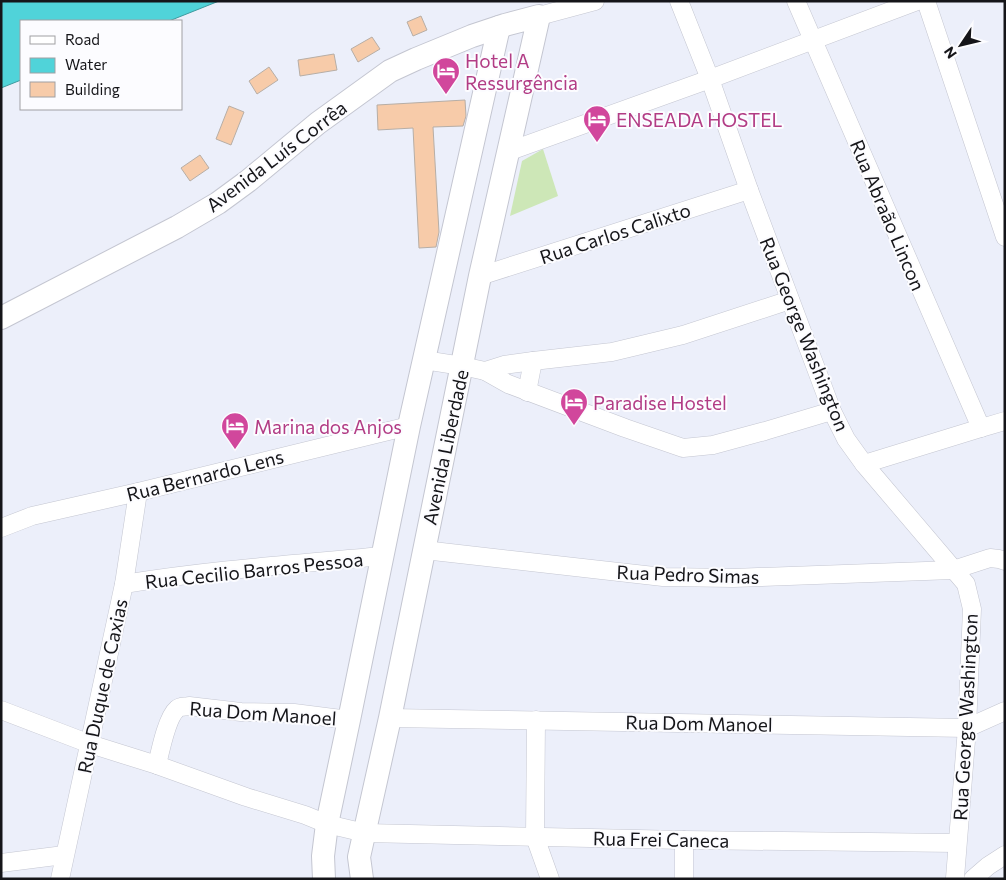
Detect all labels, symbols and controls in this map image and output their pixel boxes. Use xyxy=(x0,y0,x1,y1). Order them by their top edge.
legend xyxy=(20,20,182,110)
north arrow xyxy=(936,20,986,70)
text: Road xyxy=(65,30,100,48)
text: N xyxy=(940,44,960,62)
place label: Hotel A Ressurgência xyxy=(465,49,578,94)
text: Water xyxy=(65,55,107,73)
hotel icon: Hotel A Ressurgência xyxy=(431,56,461,95)
text: Building xyxy=(65,80,120,98)
street label: Avenida Luís Corrêa xyxy=(201,96,351,216)
hotel icon: ENSEADA HOSTEL xyxy=(582,104,612,143)
place label: ENSEADA HOSTEL xyxy=(616,108,782,131)
street label: Rua Abraão Lincon xyxy=(846,136,930,294)
street label: Rua Carlos Calixto xyxy=(537,198,693,268)
street label: Rua George Washington xyxy=(756,234,854,434)
street label: Avenida Liberdade xyxy=(417,367,473,527)
hotel icon: Paradise Hostel xyxy=(559,387,589,426)
place label: Paradise Hostel xyxy=(593,391,727,414)
hotel icon: Marina dos Anjos xyxy=(220,411,250,450)
place label: Marina dos Anjos xyxy=(254,415,402,438)
street label: Rua Bernardo Lens xyxy=(124,444,286,506)
street label: Rua Cecilio Barros Pessoa xyxy=(144,547,364,593)
street label: Rua Pedro Simas xyxy=(616,560,760,588)
street label: Rua Duque de Caxias xyxy=(72,597,132,775)
street label: Rua George Washington xyxy=(948,613,982,821)
street label: Rua Dom Manoel xyxy=(189,696,337,730)
street label: Rua Dom Manoel xyxy=(625,710,773,736)
street label: Rua Frei Caneca xyxy=(593,826,729,852)

